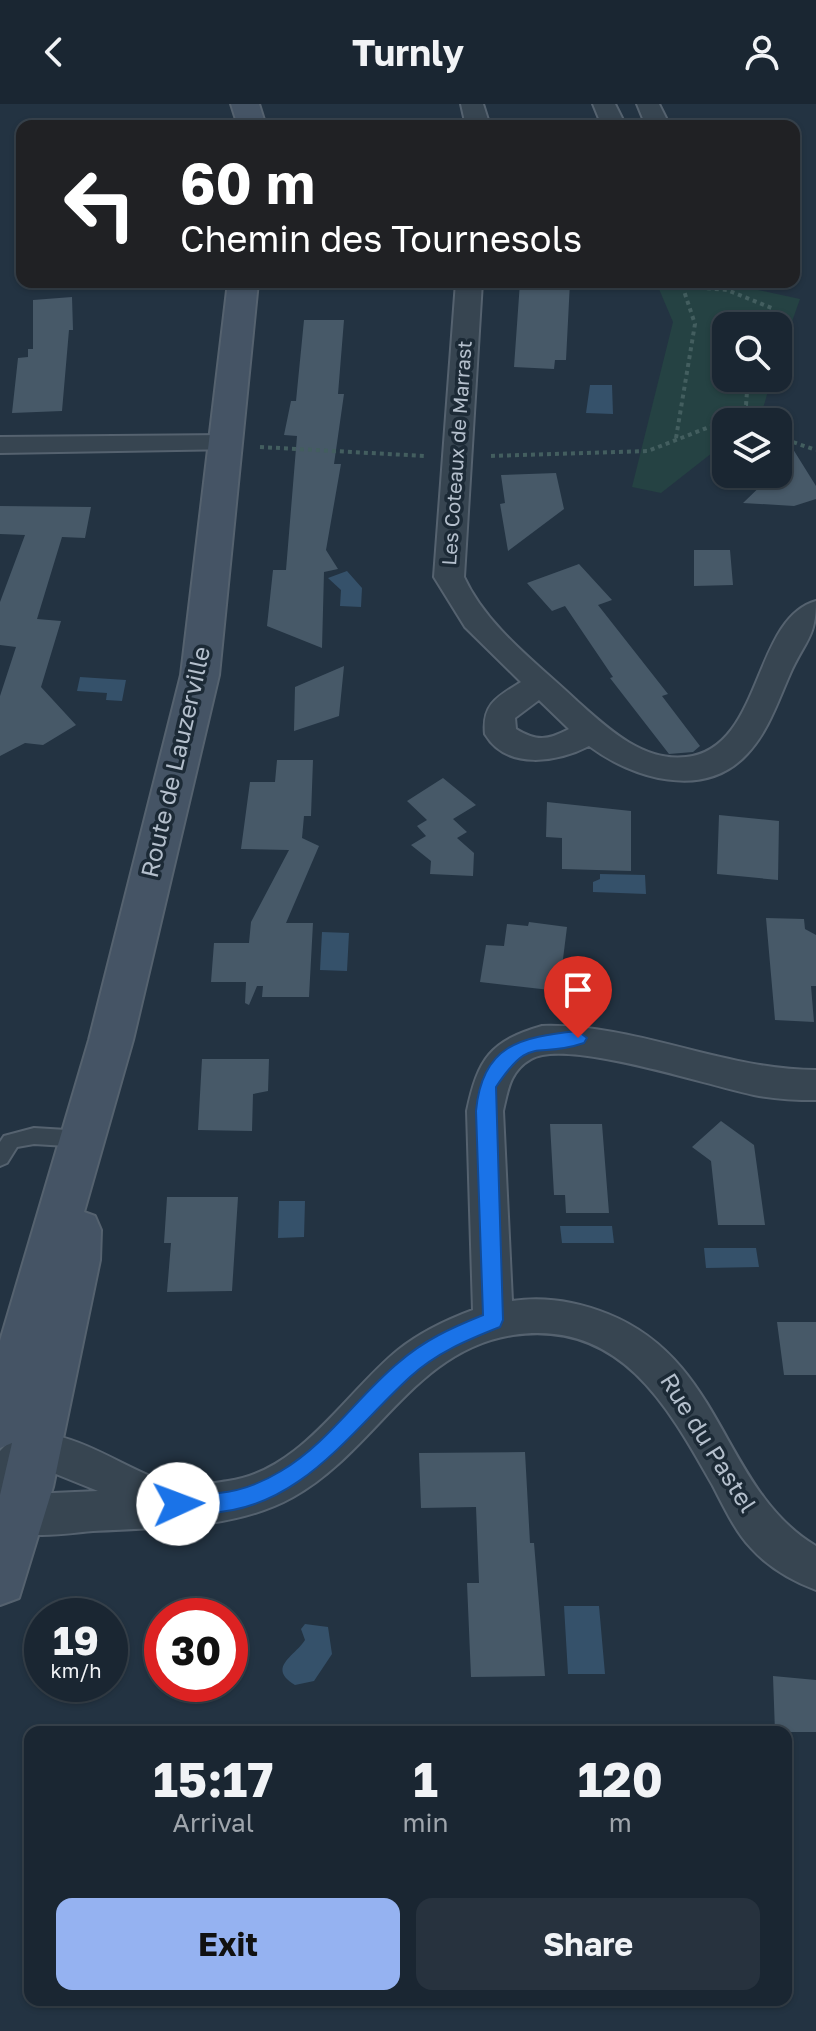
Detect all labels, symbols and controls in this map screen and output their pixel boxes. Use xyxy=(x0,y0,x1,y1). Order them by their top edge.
icon: back xyxy=(32,30,76,74)
icon: person xyxy=(740,30,784,74)
text: Turnly xyxy=(352,31,464,74)
text: 60 m xyxy=(180,149,315,216)
icon: left xyxy=(48,152,152,256)
text: Chemin des Tournesols xyxy=(180,217,582,260)
map controls xyxy=(712,312,792,488)
button: search xyxy=(712,312,792,392)
street label: Les Coteaux de Marrast xyxy=(436,340,476,566)
button: layers xyxy=(712,408,792,488)
street label: Route de Lauzerville xyxy=(134,643,215,880)
pin xyxy=(544,956,612,1038)
icon: arrive xyxy=(556,968,600,1012)
street label: Rue du Pastel xyxy=(655,1367,764,1517)
position arrow xyxy=(136,1462,220,1546)
speed limit sign: 30 xyxy=(144,1598,248,1702)
text: 19 xyxy=(53,1616,99,1664)
text: km/h xyxy=(51,1658,101,1682)
text: 15:17 xyxy=(153,1750,273,1808)
text: 1 xyxy=(413,1750,438,1808)
text: 120 xyxy=(578,1750,663,1808)
text: Arrival xyxy=(173,1807,254,1838)
text: min xyxy=(403,1807,449,1838)
text: m xyxy=(609,1807,632,1838)
button: Exit xyxy=(56,1898,400,1990)
button: Share xyxy=(416,1898,760,1990)

